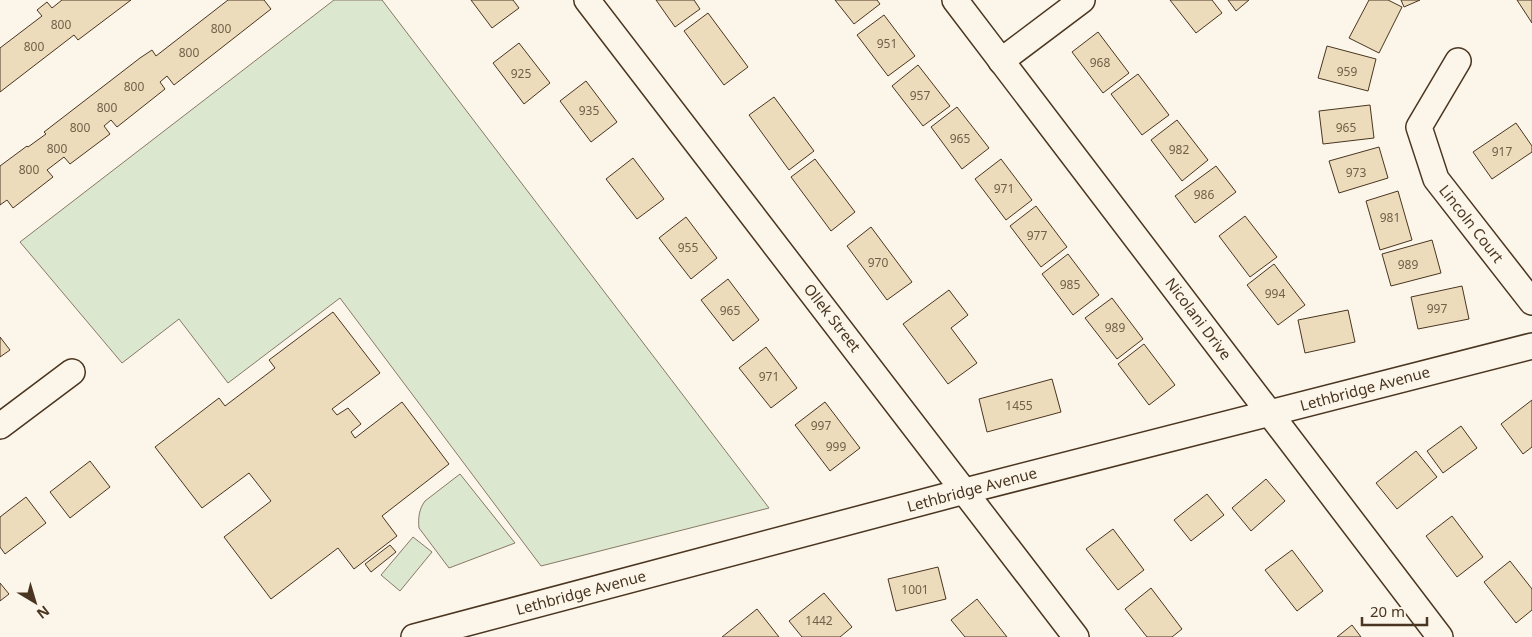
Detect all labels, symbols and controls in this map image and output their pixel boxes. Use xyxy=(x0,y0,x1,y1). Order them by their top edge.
house number: 800 xyxy=(51,16,71,33)
house number: 800 xyxy=(211,20,231,37)
house number: 951 xyxy=(877,35,897,52)
house number: 800 xyxy=(24,38,44,55)
house number: 800 xyxy=(179,44,199,61)
house number: 968 xyxy=(1090,54,1110,71)
house number: 959 xyxy=(1337,63,1357,80)
house number: 925 xyxy=(511,65,531,82)
house number: 800 xyxy=(124,78,144,95)
house number: 957 xyxy=(910,87,930,104)
house number: 800 xyxy=(97,99,117,116)
house number: 935 xyxy=(579,102,599,119)
house number: 800 xyxy=(70,119,90,136)
house number: 965 xyxy=(1336,119,1356,136)
house number: 965 xyxy=(950,130,970,147)
house number: 800 xyxy=(47,140,67,157)
house number: 982 xyxy=(1169,141,1189,158)
house number: 917 xyxy=(1492,143,1512,160)
house number: 800 xyxy=(19,161,39,178)
house number: 973 xyxy=(1346,164,1366,181)
house number: 971 xyxy=(994,180,1014,197)
street label: Lincoln Court xyxy=(1435,180,1509,267)
house number: 986 xyxy=(1194,186,1214,203)
house number: 981 xyxy=(1380,209,1400,226)
house number: 977 xyxy=(1027,227,1047,244)
house number: 955 xyxy=(678,239,698,256)
house number: 970 xyxy=(868,254,888,271)
house number: 989 xyxy=(1398,256,1418,273)
street label: Nicolani Drive xyxy=(1161,273,1236,364)
house number: 985 xyxy=(1060,276,1080,293)
street label: Ollek Street xyxy=(800,279,866,356)
house number: 994 xyxy=(1265,285,1285,302)
house number: 997 xyxy=(1427,300,1447,317)
house number: 965 xyxy=(720,302,740,319)
house number: 989 xyxy=(1105,319,1125,336)
street label: Lethbridge Avenue xyxy=(1298,361,1432,415)
house number: 971 xyxy=(759,368,779,385)
house number: 1455 xyxy=(1005,397,1033,414)
house number: 997 xyxy=(811,417,831,434)
house number: 999 xyxy=(826,438,846,455)
street label: Lethbridge Avenue xyxy=(905,462,1039,516)
street label: Lethbridge Avenue xyxy=(514,565,648,619)
north arrow xyxy=(10,577,60,627)
house number: 1001 xyxy=(901,581,929,598)
scale bar xyxy=(1362,594,1427,626)
text: 20 m xyxy=(1370,601,1405,621)
text: N xyxy=(33,602,54,624)
house number: 1442 xyxy=(805,612,833,629)

